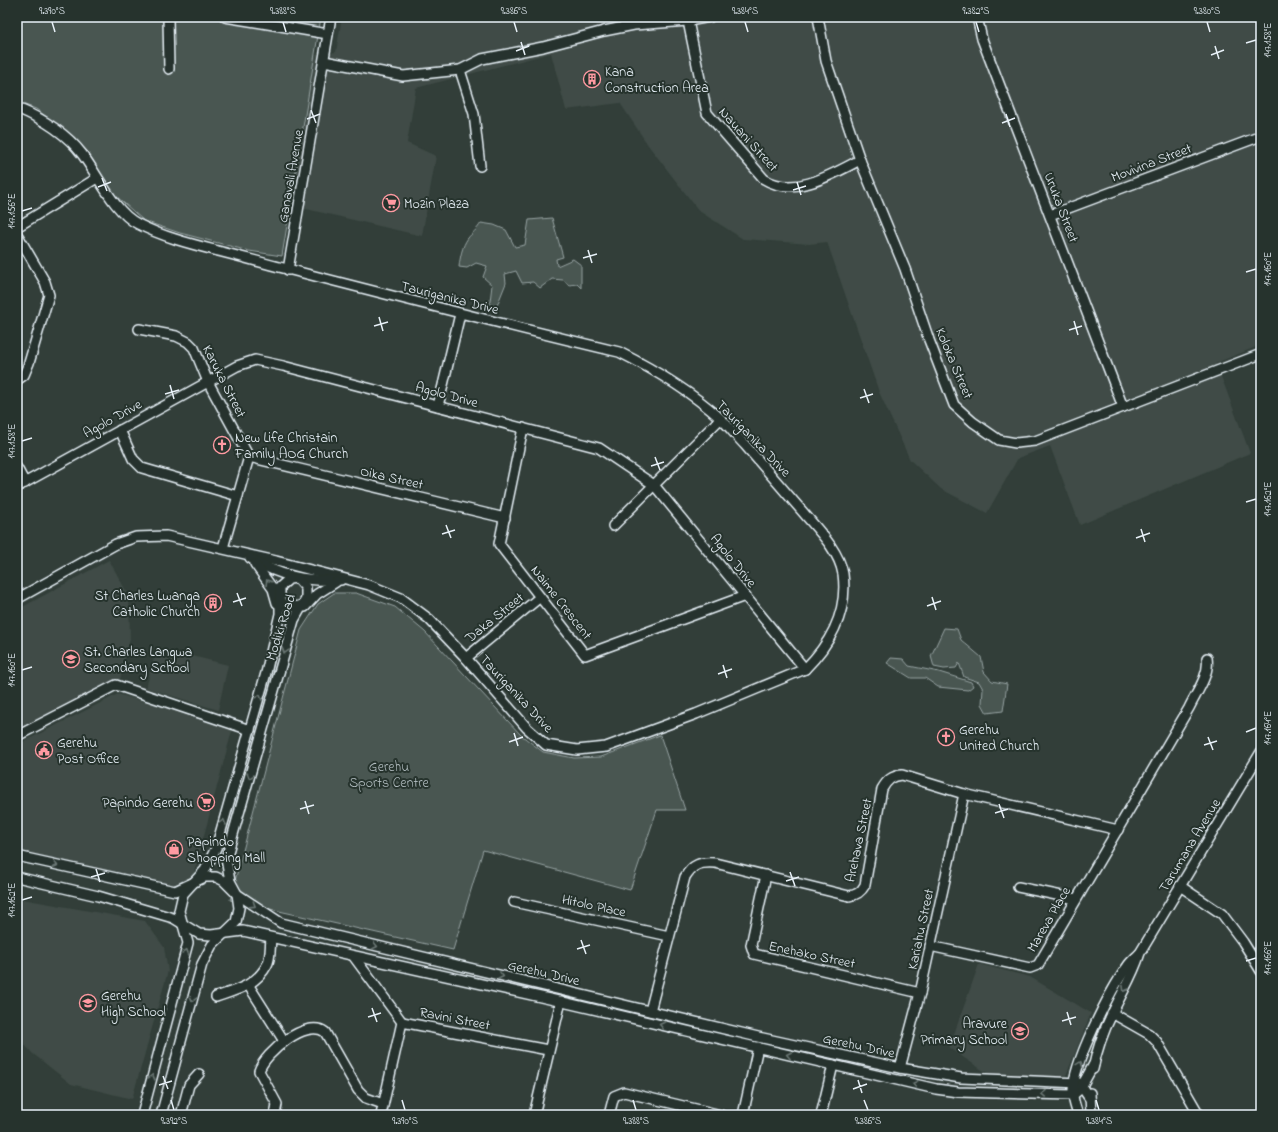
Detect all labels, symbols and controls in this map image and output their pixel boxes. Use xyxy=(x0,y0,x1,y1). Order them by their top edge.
text: 9.390°S xyxy=(39,4,65,19)
text: 9.388°S xyxy=(270,4,296,19)
text: 9.386°S xyxy=(501,4,528,19)
text: 9.384°S xyxy=(732,4,759,19)
text: 9.382°S xyxy=(963,4,990,19)
text: 9.380°S xyxy=(1194,4,1221,19)
text: 147.158°E xyxy=(1261,23,1276,57)
place label: Kana Construction Area xyxy=(605,62,709,99)
building icon: Kana Construction Area xyxy=(582,69,602,89)
street label: Nauani Street xyxy=(713,103,783,177)
street label: Ganavali Avenue xyxy=(273,127,310,224)
street label: Movivina Street xyxy=(1108,138,1195,188)
street label: Uruka Street xyxy=(1038,169,1084,246)
text: 147.156°E xyxy=(5,193,20,229)
supermarket icon: Mozin Plaza xyxy=(381,193,401,213)
place label: Mozin Plaza xyxy=(404,194,469,215)
text: 147.160°E xyxy=(1261,252,1276,286)
street label: Tauriganika Drive xyxy=(398,276,501,322)
street label: Koloka Street xyxy=(929,325,978,403)
street label: Karuka Street xyxy=(196,342,251,422)
street label: Agolo Drive xyxy=(413,377,481,415)
street label: Agolo Drive xyxy=(80,394,147,445)
street label: Tauriganika Drive xyxy=(710,396,796,484)
text: 147.158°E xyxy=(5,424,20,458)
place label: New Life Christain Family AOG Church xyxy=(234,428,348,466)
church icon: New Life Christain Family AOG Church xyxy=(212,435,232,455)
street label: Oika Street xyxy=(358,461,426,496)
text: 147.162°E xyxy=(1261,482,1276,516)
street label: Agolo Drive xyxy=(704,529,762,594)
street label: Naime Crescent xyxy=(525,561,597,645)
one-way arrow xyxy=(266,579,273,586)
place label: St Charles Lwanga Catholic Church xyxy=(95,586,200,623)
street label: Daka Street xyxy=(460,588,529,649)
street label: Modiki Road xyxy=(261,591,302,663)
building icon: St Charles Lwanga Catholic Church xyxy=(203,593,223,613)
place label: St. Charles Langwa Secondary School xyxy=(84,642,192,680)
one-way arrow xyxy=(281,647,290,654)
school or university icon: St. Charles Langwa Secondary School xyxy=(61,649,81,669)
street label: Tauriganika Drive xyxy=(473,650,558,739)
text: 147.160°E xyxy=(5,653,20,687)
one-way arrow xyxy=(254,694,263,701)
text: 147.164°E xyxy=(1261,711,1276,745)
place label: Gerehu United Church xyxy=(959,720,1039,757)
church icon: Gerehu United Church xyxy=(936,727,956,747)
place label: Gerehu Post Office xyxy=(57,733,120,770)
public building icon: Gerehu Post Office xyxy=(34,740,54,760)
park label: Gerehu Sports Centre xyxy=(349,757,430,794)
one-way arrow xyxy=(246,773,255,780)
supermarket icon: Papindo Gerehu xyxy=(196,792,216,812)
place label: Papindo Gerehu xyxy=(102,793,193,814)
street label: Tarumana Avenue xyxy=(1154,794,1227,897)
street label: Arehava Street xyxy=(840,796,879,884)
one-way arrow xyxy=(218,819,227,826)
place label: Papindo Shopping Mall xyxy=(187,832,265,870)
shop icon: Papindo Shopping Mall xyxy=(164,839,184,859)
one-way arrow xyxy=(52,860,58,868)
street label: Mareva Place xyxy=(1022,882,1077,957)
text: 147.162°E xyxy=(5,883,20,917)
street label: Kariahu Street xyxy=(903,887,940,972)
street label: Hitolo Place xyxy=(560,889,628,924)
one-way arrow xyxy=(249,900,256,908)
street label: Enehako Street xyxy=(766,936,857,975)
one-way arrow xyxy=(372,941,378,949)
text: 147.166°E xyxy=(1261,941,1276,975)
one-way arrow xyxy=(181,948,189,955)
street label: Gerehu Drive xyxy=(506,955,582,992)
one-way arrow xyxy=(498,972,505,980)
one-way arrow xyxy=(1123,984,1130,992)
place label: Gerehu High School xyxy=(101,986,166,1024)
school or university icon: Gerehu High School xyxy=(78,993,98,1013)
one-way arrow xyxy=(189,995,198,1002)
street label: Ravini Street xyxy=(418,1002,492,1037)
place label: Aravure Primary School xyxy=(920,1014,1008,1052)
one-way arrow xyxy=(659,1021,666,1030)
school or university icon: Aravure Primary School xyxy=(1010,1021,1030,1041)
street label: Gerehu Drive xyxy=(821,1029,897,1064)
one-way arrow xyxy=(785,1051,792,1059)
one-way arrow xyxy=(1075,1060,1084,1067)
one-way arrow xyxy=(148,1074,156,1081)
one-way arrow xyxy=(912,1081,918,1089)
one-way arrow xyxy=(1041,1090,1047,1098)
text: 9.392°S xyxy=(161,1114,188,1129)
text: 9.390°S xyxy=(392,1114,418,1129)
text: 9.388°S xyxy=(623,1114,649,1129)
text: 9.386°S xyxy=(855,1114,882,1129)
text: 9.384°S xyxy=(1086,1114,1113,1129)

